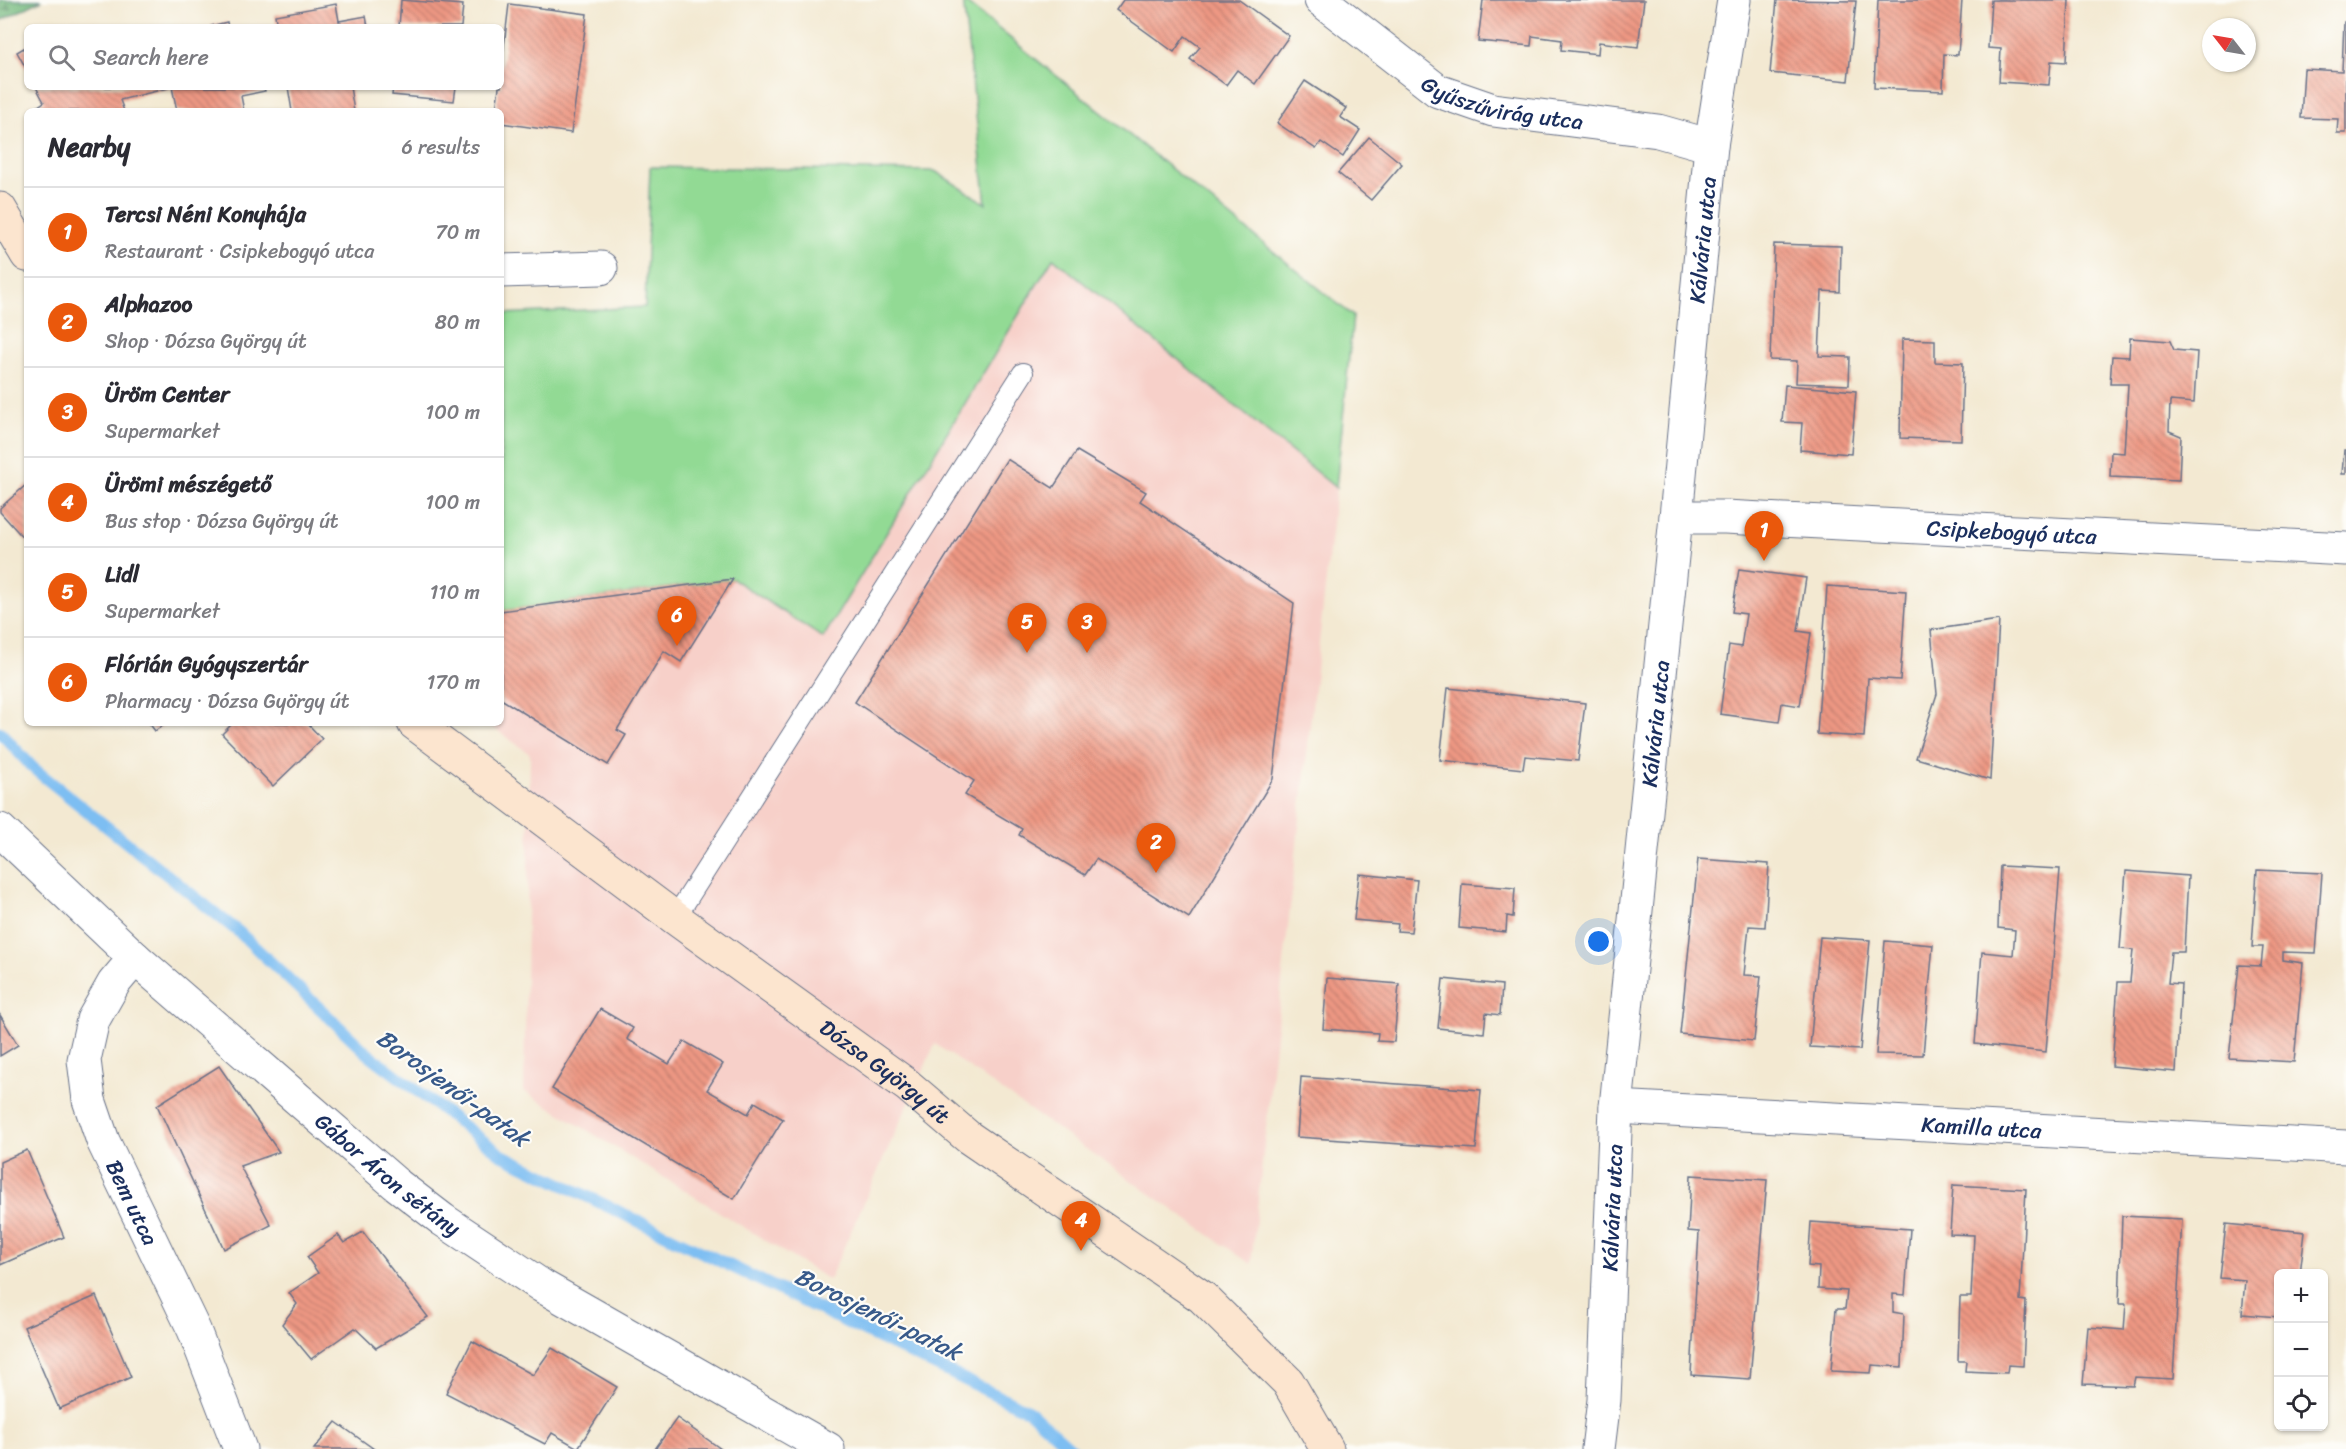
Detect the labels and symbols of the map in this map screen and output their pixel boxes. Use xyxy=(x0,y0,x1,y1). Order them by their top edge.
north arrow xyxy=(2202,18,2256,72)
street label: Gyűszűvirág utca xyxy=(1412,65,1585,141)
street label: Kálvária utca xyxy=(1677,175,1728,305)
street label: Csipkebogyó utca xyxy=(1926,508,2099,556)
pin: 1 xyxy=(1744,512,1784,561)
pin: 6 xyxy=(658,596,696,646)
pin: 5 xyxy=(1008,604,1046,653)
pin: 3 xyxy=(1068,604,1106,653)
street label: Kálvária utca xyxy=(1630,658,1681,789)
pin: 2 xyxy=(1136,824,1176,873)
your location xyxy=(1584,927,1613,956)
street label: Dózsa György út xyxy=(811,1009,960,1135)
water label: Borosjenői-patak xyxy=(367,1018,541,1160)
street label: Gábor Áron sétány xyxy=(306,1103,469,1247)
street label: Kamilla utca xyxy=(1920,1105,2043,1150)
street label: Kálvária utca xyxy=(1590,1143,1634,1272)
street label: Bem utca xyxy=(95,1153,169,1252)
pin: 4 xyxy=(1062,1202,1100,1251)
water label: Borosjenői-patak xyxy=(787,1255,971,1374)

